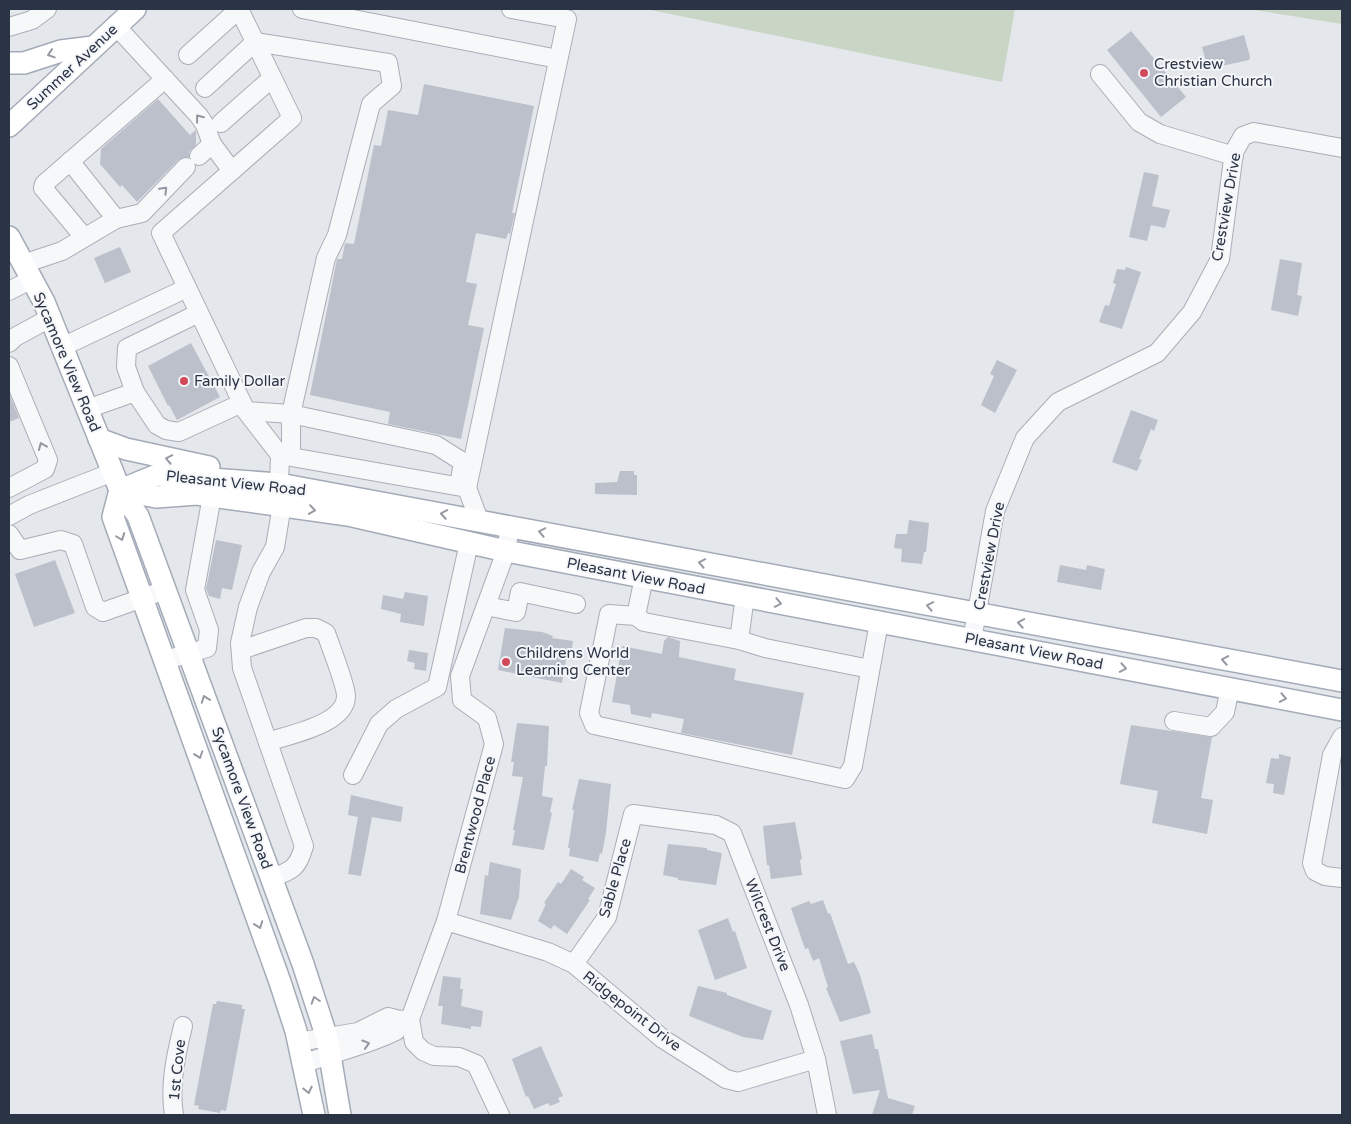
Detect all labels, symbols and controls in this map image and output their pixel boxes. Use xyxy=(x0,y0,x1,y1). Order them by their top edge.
street label: Summer Avenue xyxy=(23,20,121,114)
one-way arrow xyxy=(47,49,55,59)
place label: Crestview Christian Church xyxy=(1154,55,1272,90)
marker: Crestview Christian Church xyxy=(1138,67,1150,79)
one-way arrow xyxy=(197,115,205,124)
street label: Crestview Drive xyxy=(1208,151,1244,263)
one-way arrow xyxy=(158,187,167,196)
street label: Sycamore View Road xyxy=(29,290,105,434)
place label: Family Dollar xyxy=(194,372,286,390)
marker: Family Dollar xyxy=(178,375,190,387)
one-way arrow xyxy=(38,442,48,451)
one-way arrow xyxy=(164,455,173,465)
street label: Pleasant View Road xyxy=(165,467,307,499)
street label: Crestview Drive xyxy=(970,500,1008,612)
one-way arrow xyxy=(308,504,317,514)
one-way arrow xyxy=(440,509,449,519)
one-way arrow xyxy=(538,527,547,538)
one-way arrow xyxy=(115,532,125,540)
street label: Pleasant View Road xyxy=(565,554,707,598)
one-way arrow xyxy=(698,558,706,568)
one-way arrow xyxy=(773,597,782,607)
one-way arrow xyxy=(925,602,934,612)
one-way arrow xyxy=(1016,619,1025,629)
street label: Pleasant View Road xyxy=(963,629,1105,673)
place label: Childrens World Learning Center xyxy=(516,644,630,679)
one-way arrow xyxy=(1221,655,1230,666)
marker: Childrens World Learning Center xyxy=(500,656,512,668)
one-way arrow xyxy=(1119,663,1128,673)
one-way arrow xyxy=(1279,693,1287,703)
one-way arrow xyxy=(201,695,211,704)
street label: Sycamore View Road xyxy=(208,725,276,871)
one-way arrow xyxy=(193,751,203,759)
street label: Brentwood Place xyxy=(451,754,499,876)
street label: Sable Place xyxy=(595,836,635,920)
street label: Wilcrest Drive xyxy=(741,876,795,974)
one-way arrow xyxy=(253,920,263,929)
street label: Ridgepoint Drive xyxy=(579,967,685,1055)
one-way arrow xyxy=(310,996,320,1004)
street label: 1st Cove xyxy=(165,1038,189,1102)
one-way arrow xyxy=(361,1040,370,1050)
one-way arrow xyxy=(302,1085,313,1094)

